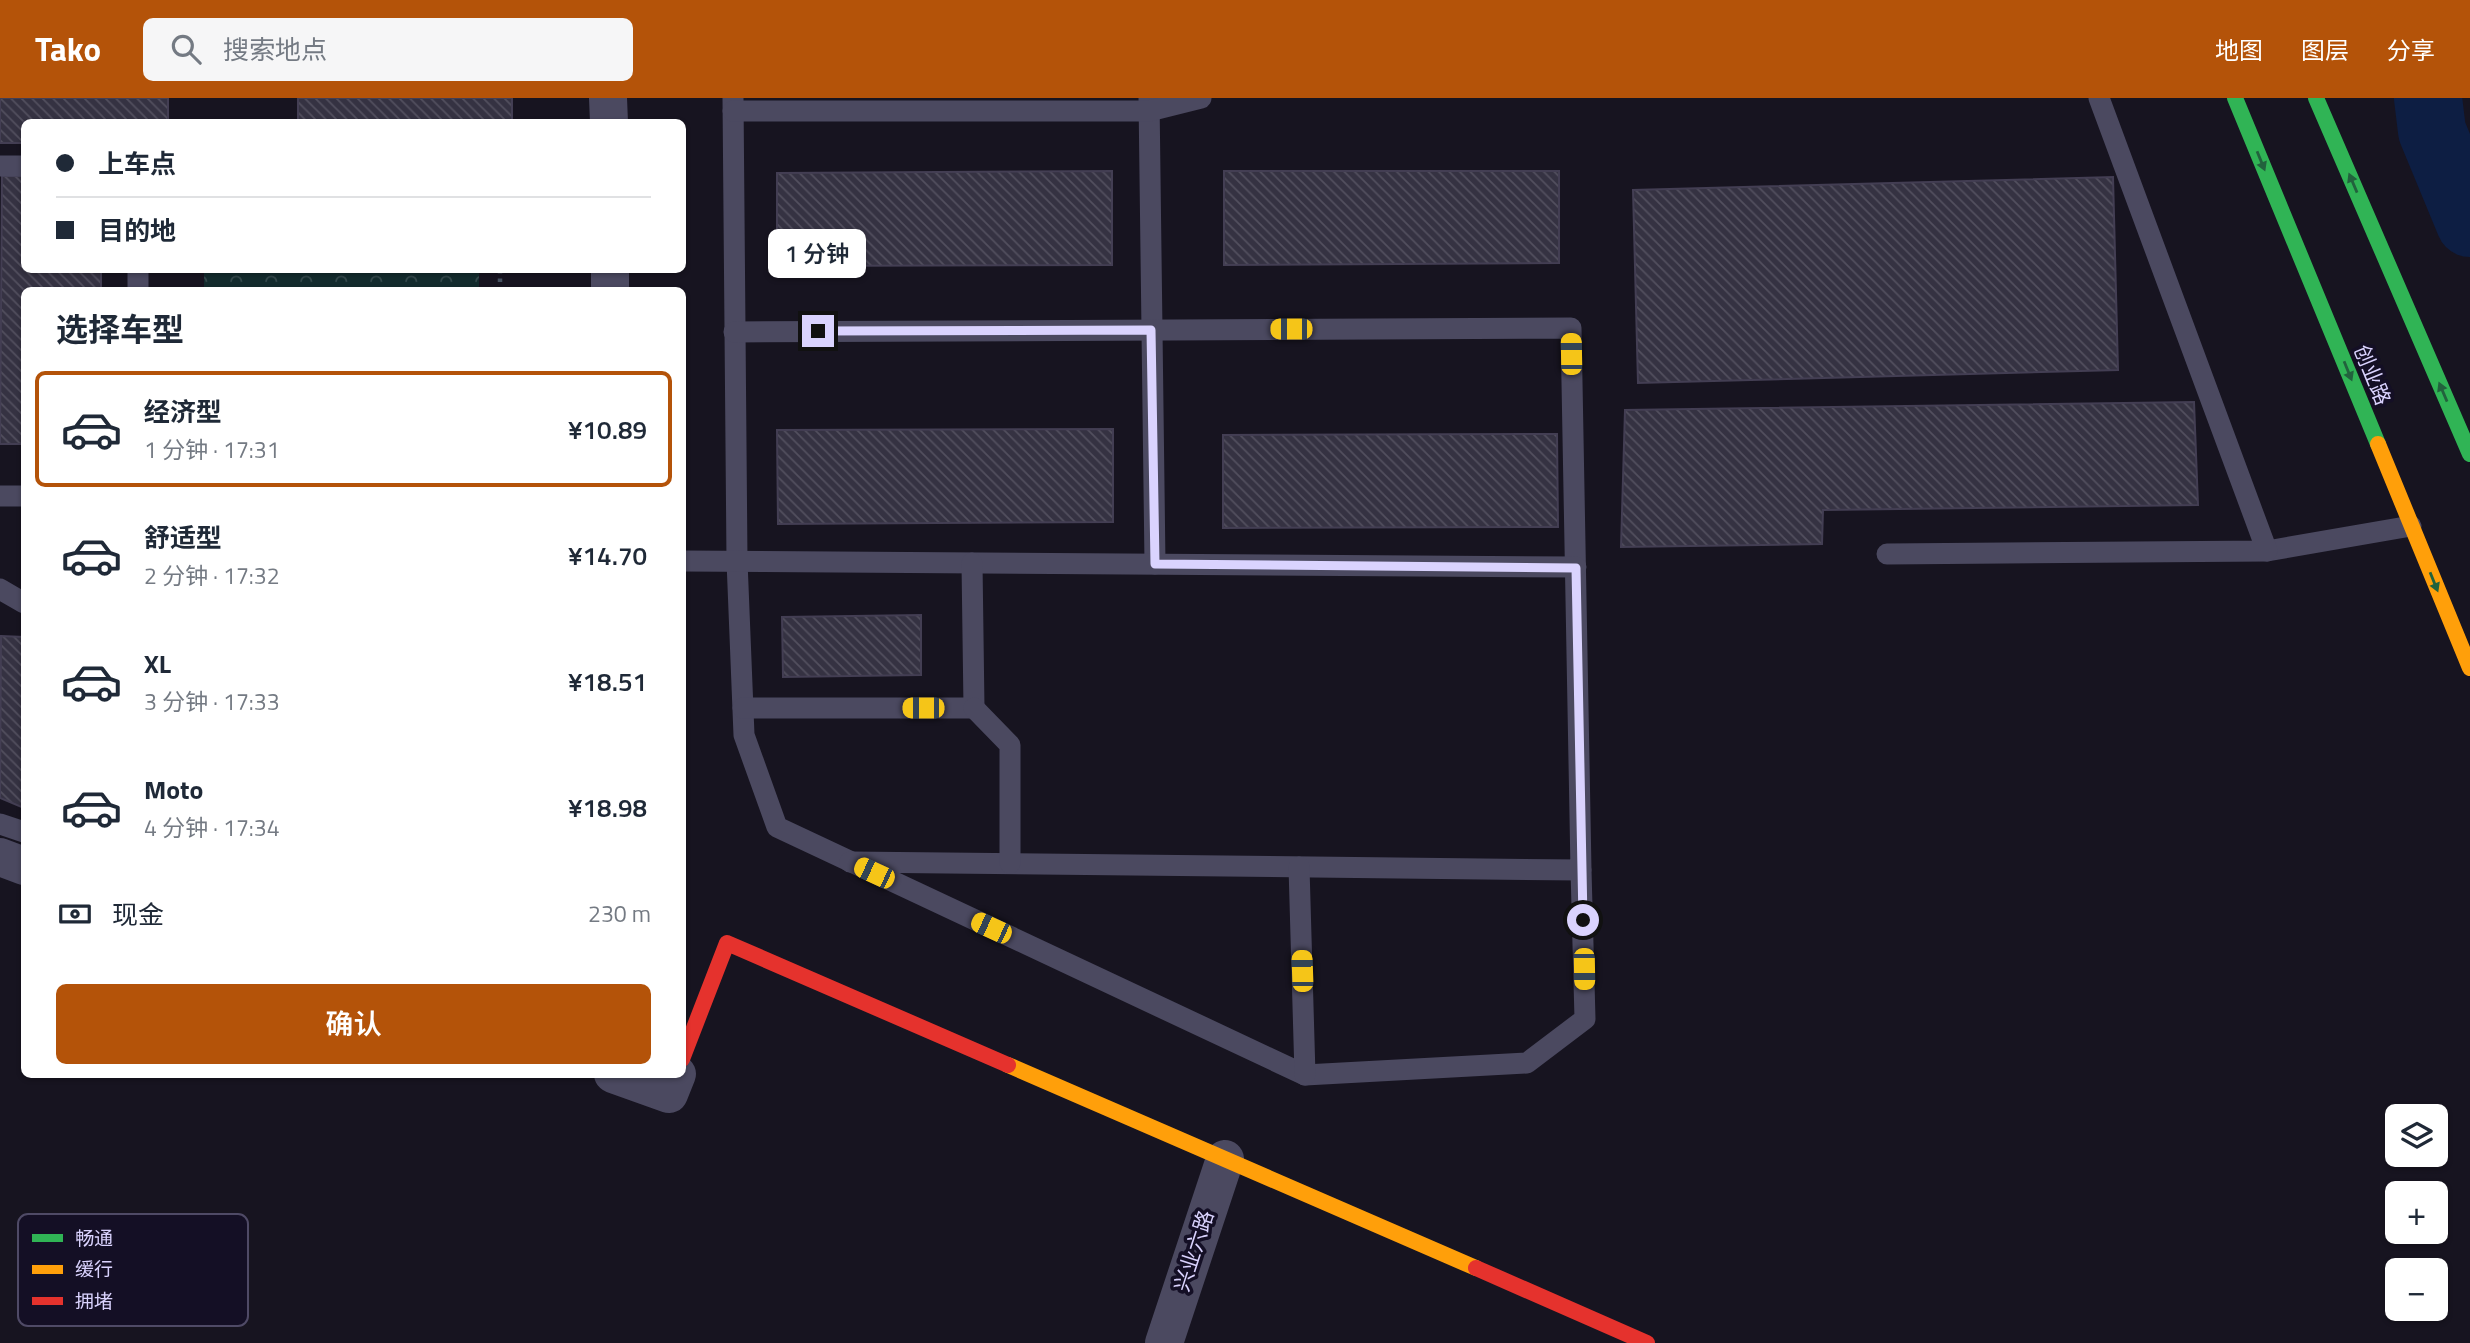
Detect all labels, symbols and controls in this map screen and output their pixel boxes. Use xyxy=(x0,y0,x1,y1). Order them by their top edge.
search box xyxy=(143,18,633,81)
text: Tako xyxy=(35,24,101,74)
icon: search xyxy=(167,30,205,68)
text: 搜索地点 xyxy=(223,30,327,69)
text: 地图 xyxy=(2215,32,2263,68)
text: 图层 xyxy=(2301,32,2349,68)
text: 分享 xyxy=(2387,32,2435,68)
text: 上车点 xyxy=(98,144,176,183)
one-way arrow xyxy=(2255,151,2267,171)
one-way arrow xyxy=(2347,172,2358,193)
text: 目的地 xyxy=(98,211,176,250)
callout: 1 分钟 xyxy=(769,230,867,278)
text: 1 分钟 xyxy=(785,236,849,271)
text: 选择车型 xyxy=(56,305,184,353)
route end xyxy=(802,315,834,347)
car xyxy=(1271,319,1313,340)
car xyxy=(1561,333,1582,375)
street label: 创业路 xyxy=(2346,339,2400,410)
one-way arrow xyxy=(2342,361,2353,382)
one-way arrow xyxy=(2437,381,2448,402)
text: 经济型 xyxy=(144,392,222,431)
icon: car xyxy=(60,398,123,461)
text: ¥10.89 xyxy=(568,410,647,449)
text: 1 分钟 · 17:31 xyxy=(144,432,280,467)
text: 舒适型 xyxy=(144,518,222,557)
icon: car xyxy=(60,524,123,587)
text: ¥14.70 xyxy=(568,536,647,575)
text: 2 分钟 · 17:32 xyxy=(144,558,280,593)
one-way arrow xyxy=(2429,571,2440,592)
text: XL xyxy=(144,644,171,683)
icon: car xyxy=(60,650,123,713)
text: ¥18.51 xyxy=(568,662,647,701)
text: 3 分钟 · 17:33 xyxy=(144,684,280,719)
car xyxy=(903,698,945,719)
text: Moto xyxy=(144,770,203,809)
icon: car xyxy=(60,776,123,839)
text: ¥18.98 xyxy=(568,788,647,827)
text: 4 分钟 · 17:34 xyxy=(144,810,280,845)
car xyxy=(851,855,898,891)
icon: cash xyxy=(56,895,94,933)
text: 现金 xyxy=(112,895,164,934)
text: 230 m xyxy=(588,896,651,931)
route start xyxy=(1567,904,1599,936)
car xyxy=(968,910,1015,946)
car xyxy=(1574,948,1595,990)
car xyxy=(1291,950,1314,992)
button: 确认 xyxy=(56,984,651,1064)
map controls xyxy=(2385,1104,2448,1321)
button: layers xyxy=(2385,1104,2448,1167)
button: + xyxy=(2385,1181,2448,1244)
street label: 兴业六路 xyxy=(1165,1206,1221,1296)
legend xyxy=(18,1214,248,1326)
text: 畅通 xyxy=(75,1223,113,1252)
text: 缓行 xyxy=(75,1254,113,1283)
button: − xyxy=(2385,1258,2448,1321)
text: 拥堵 xyxy=(75,1286,113,1315)

